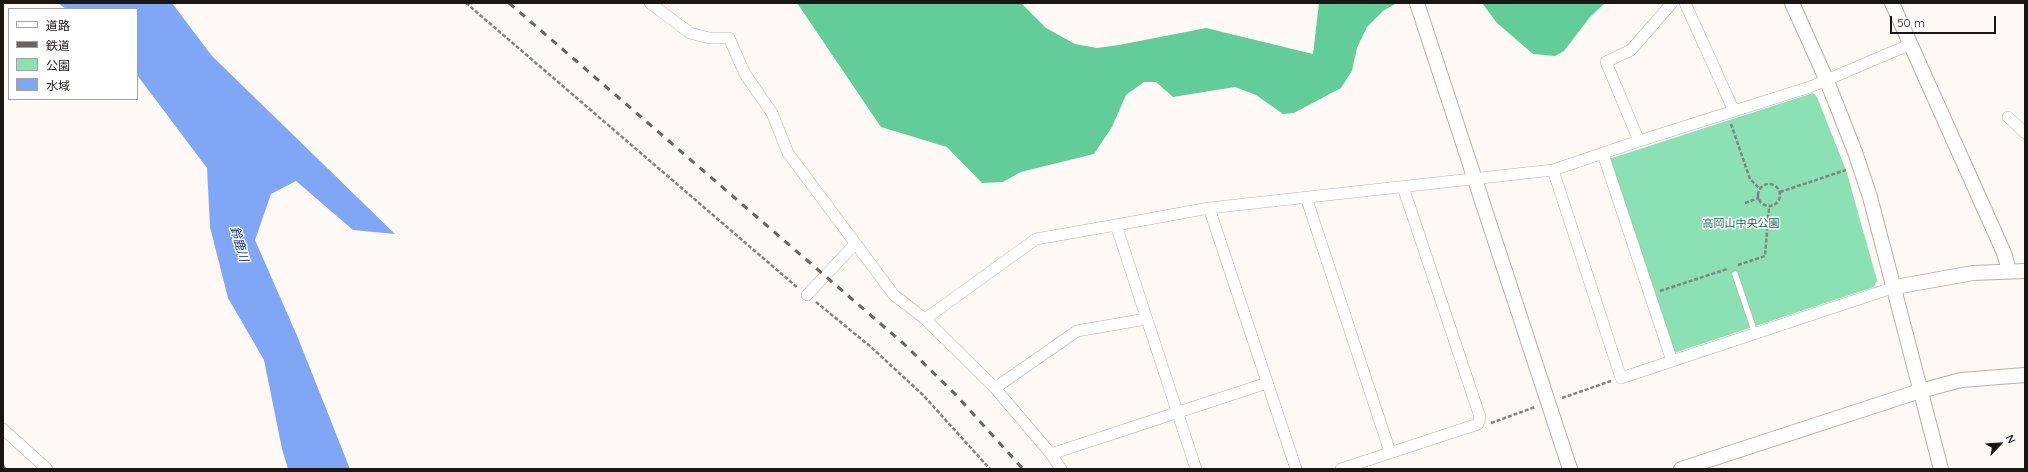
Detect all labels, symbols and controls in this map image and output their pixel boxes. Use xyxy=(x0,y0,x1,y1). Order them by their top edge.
legend xyxy=(8,8,138,100)
scale bar xyxy=(1892,8,1998,34)
text: 50 m xyxy=(1897,15,1925,30)
text: 道路 xyxy=(46,18,70,33)
text: 鉄道 xyxy=(46,38,70,53)
text: 公園 xyxy=(46,58,70,73)
text: 水域 xyxy=(46,78,70,93)
park label: 高岡山中央公園 xyxy=(1703,217,1779,231)
water label: 鈴鹿川 xyxy=(227,225,251,263)
north arrow xyxy=(1980,424,2020,464)
text: N xyxy=(2003,432,2019,446)

